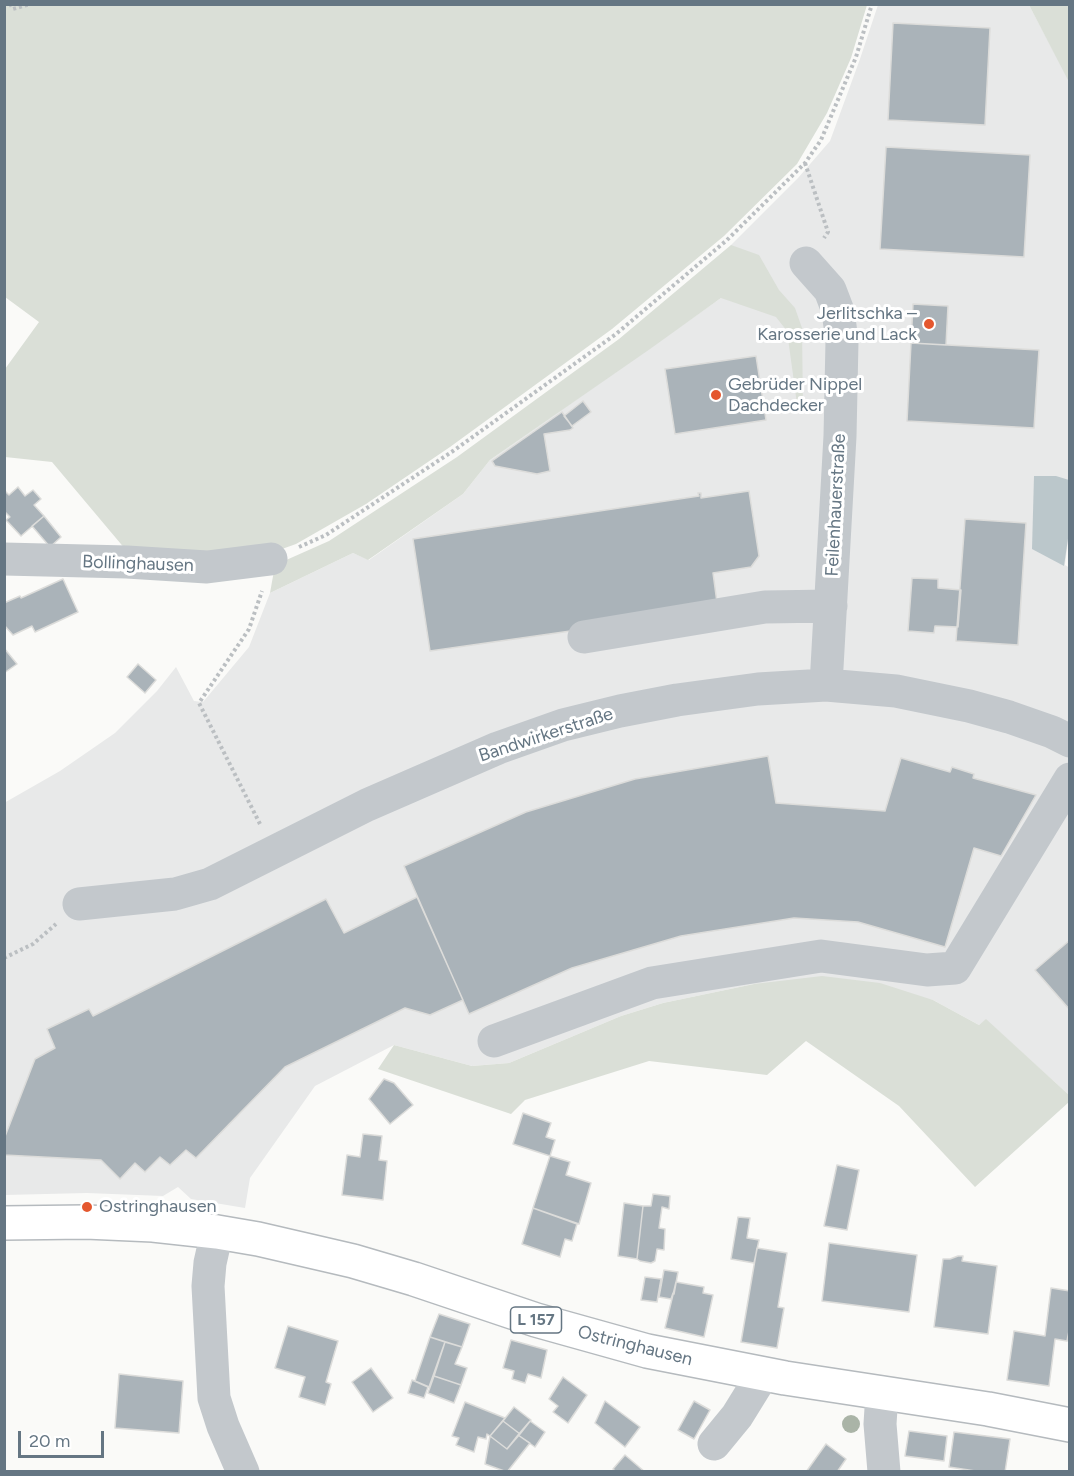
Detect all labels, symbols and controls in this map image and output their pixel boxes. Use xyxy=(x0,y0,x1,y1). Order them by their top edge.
place label: Jerlitschka – Karosserie und Lack xyxy=(757,303,917,346)
marker: Jerlitschka – Karosserie und Lack xyxy=(922,317,936,331)
place label: Gebrüder Nippel Dachdecker xyxy=(728,374,862,416)
marker: Gebrüder Nippel Dachdecker xyxy=(709,388,723,402)
street label: Feilenhauerstraße xyxy=(821,433,851,577)
street label: Bollinghausen xyxy=(82,551,194,577)
street label: Bandwirkerstraße xyxy=(476,703,616,767)
place label: Ostringhausen xyxy=(99,1196,217,1218)
marker: Ostringhausen xyxy=(80,1200,94,1214)
road number: L 157 xyxy=(510,1307,562,1333)
street label: Ostringhausen xyxy=(575,1321,695,1371)
scale bar xyxy=(21,1419,106,1457)
text: 20 m xyxy=(29,1430,70,1452)

